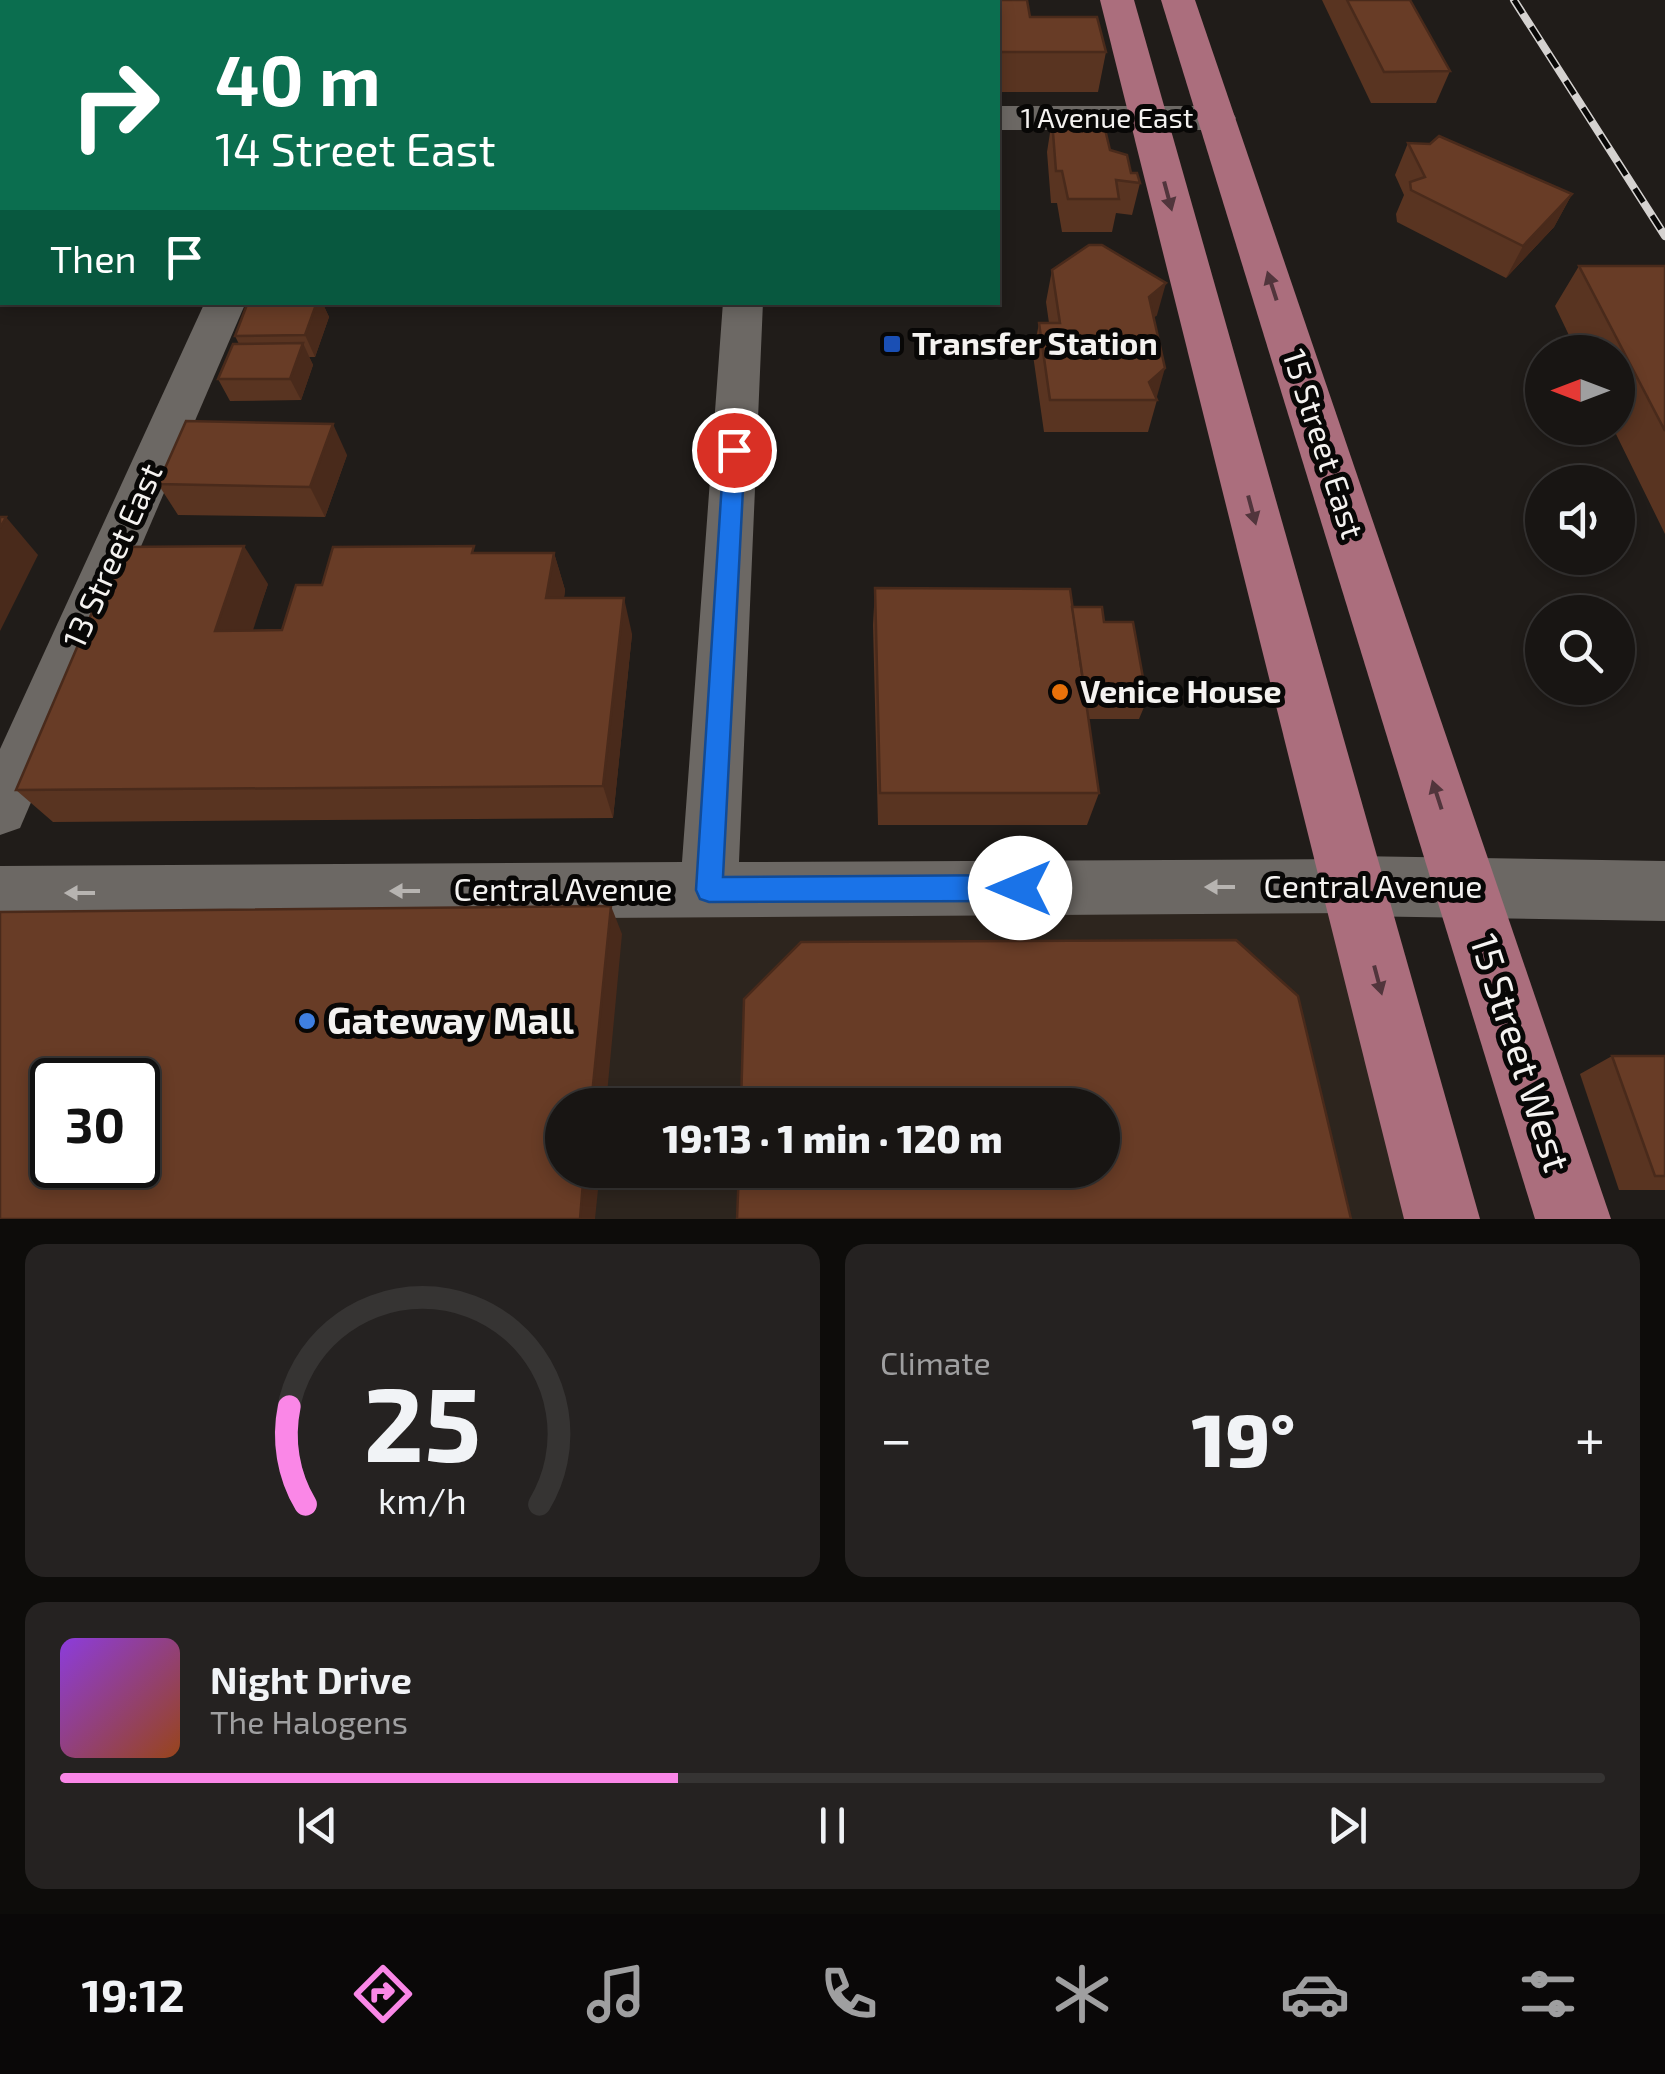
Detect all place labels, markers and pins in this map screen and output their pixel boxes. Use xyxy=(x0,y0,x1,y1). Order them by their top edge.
place label: Transfer Station xyxy=(912,323,1158,361)
marker: Transfer Station xyxy=(881,333,903,355)
pin xyxy=(692,408,777,493)
place label: Venice House xyxy=(1080,671,1281,709)
marker: Venice House xyxy=(1049,681,1071,703)
place label: Gateway Mall xyxy=(327,996,575,1042)
marker: Gateway Mall xyxy=(296,1010,318,1032)

